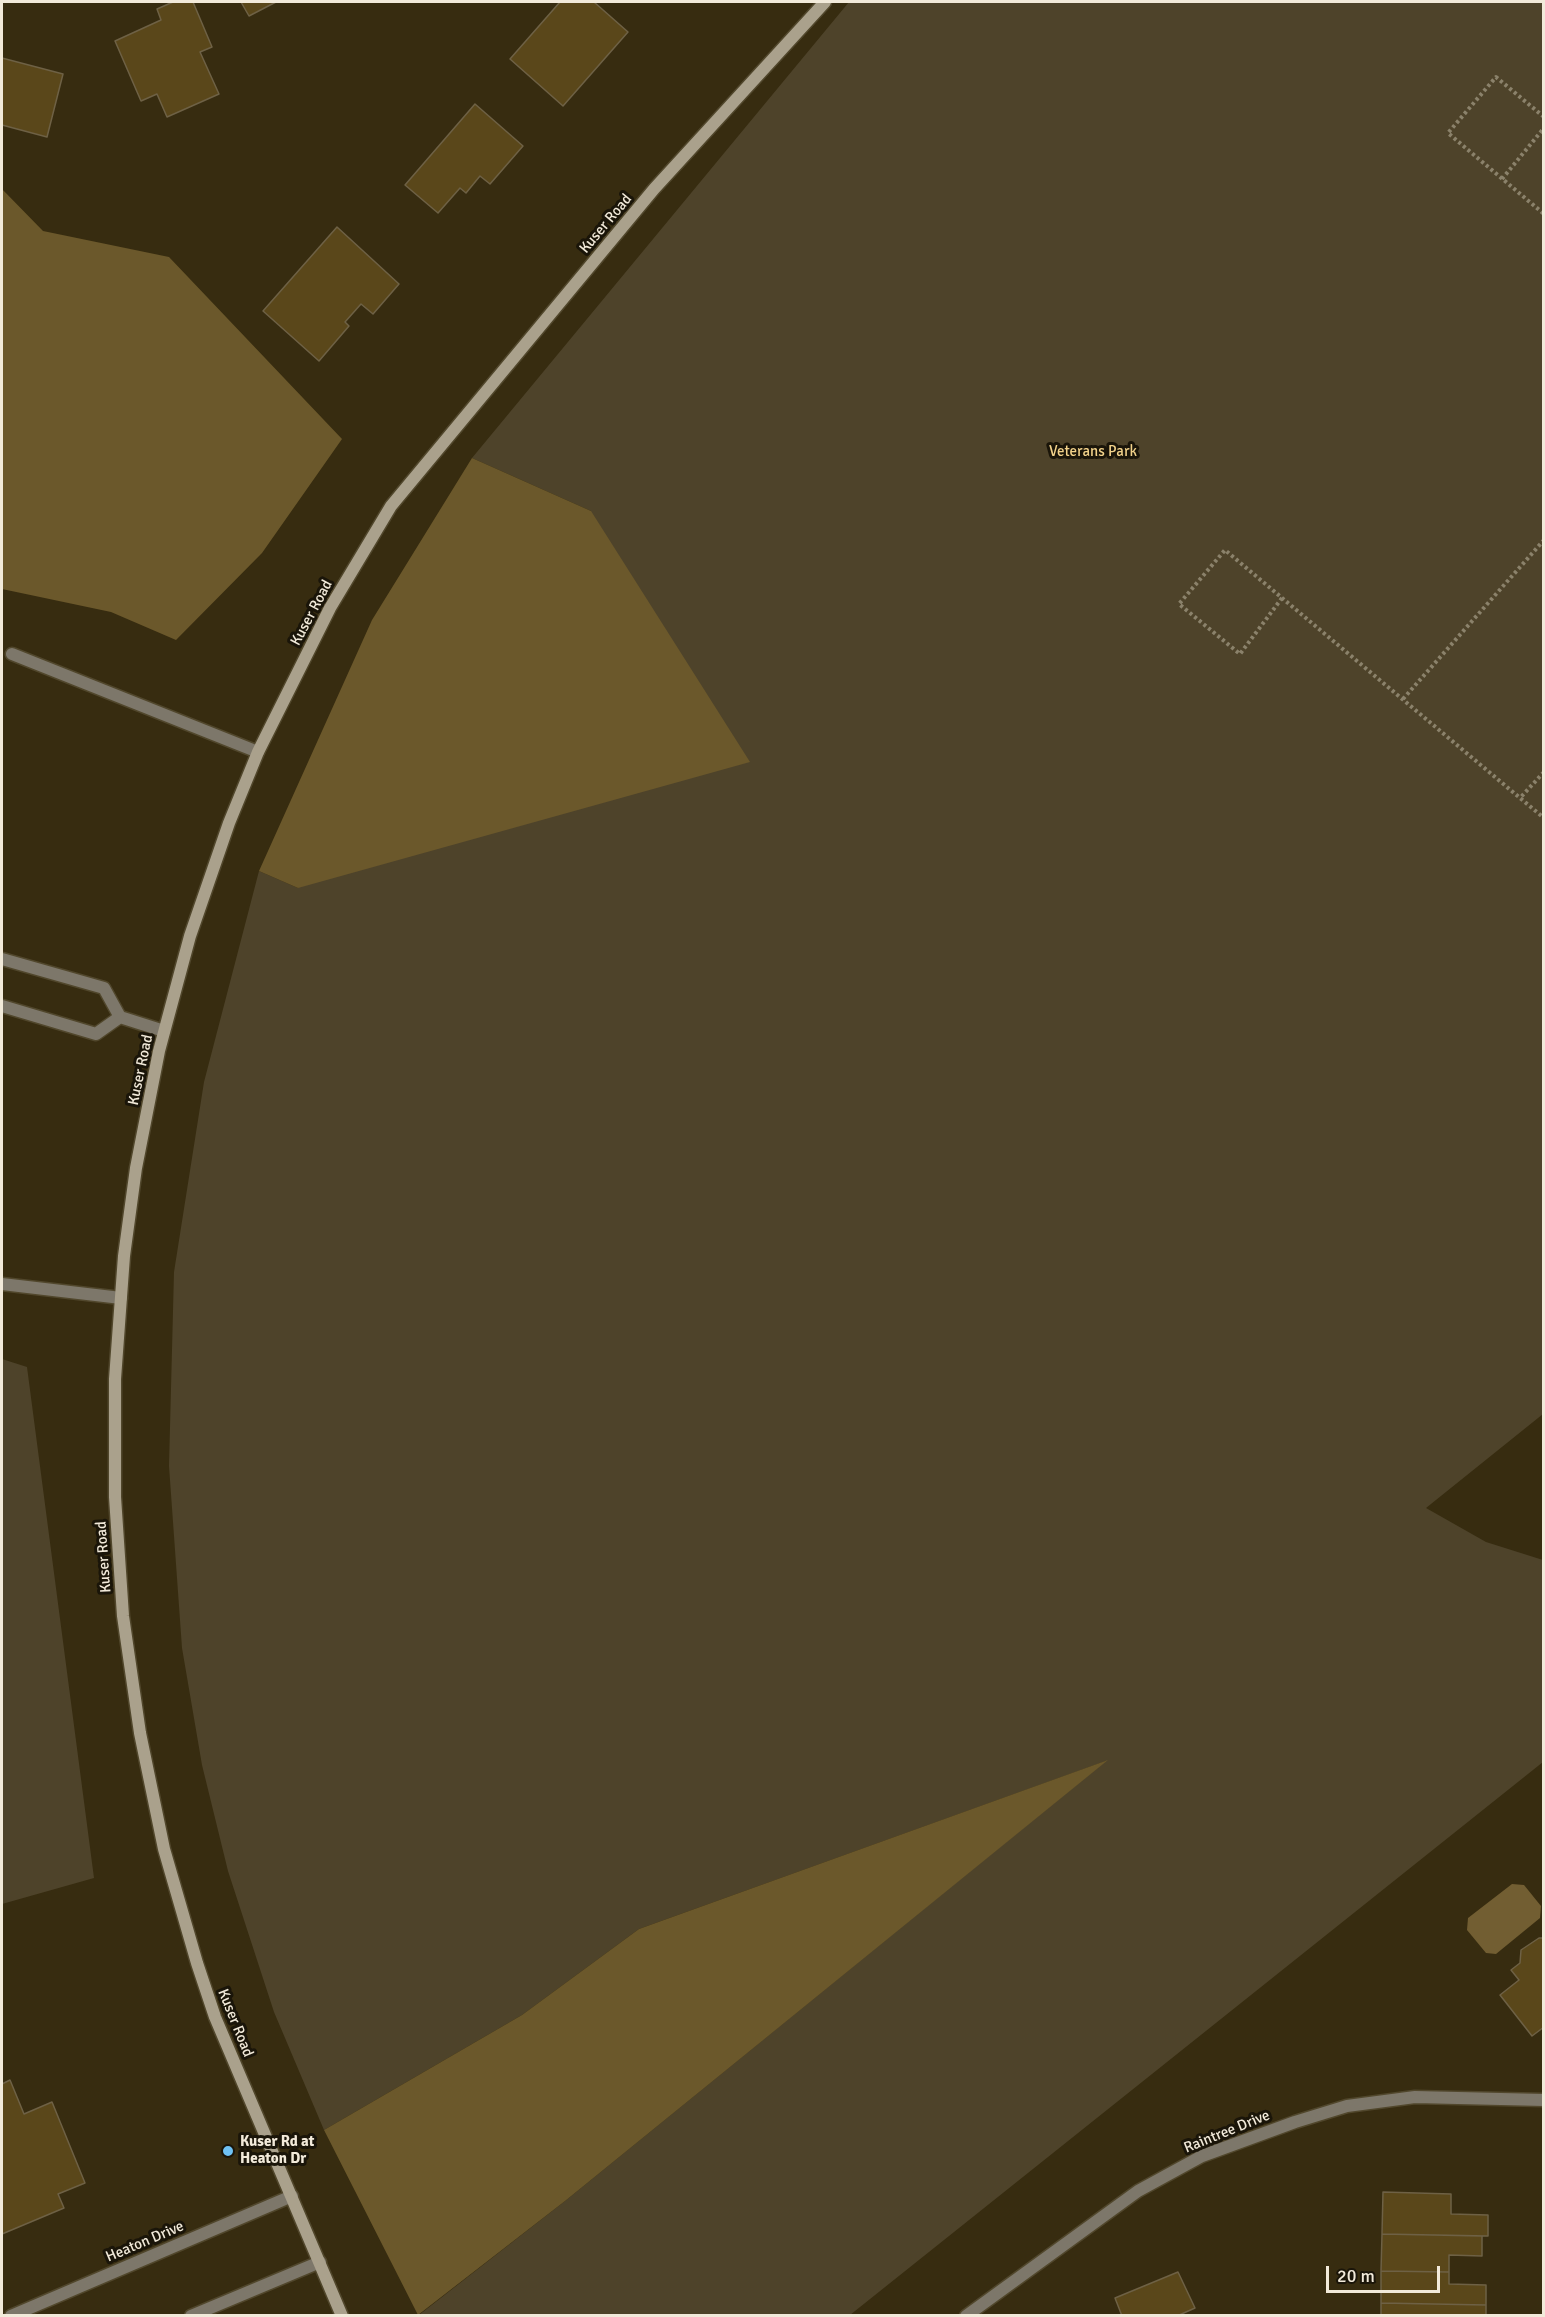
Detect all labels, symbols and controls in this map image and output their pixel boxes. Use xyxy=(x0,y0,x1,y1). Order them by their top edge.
street label: Kuser Road xyxy=(576,191,636,257)
park label: Veterans Park xyxy=(1049,443,1137,461)
street label: Kuser Road xyxy=(287,577,337,649)
street label: Kuser Road xyxy=(125,1033,157,1107)
street label: Kuser Road xyxy=(93,1521,115,1593)
street label: Kuser Road xyxy=(213,1986,257,2060)
street label: Raintree Drive xyxy=(1181,2107,1273,2157)
place label: Kuser Rd at Heaton Dr xyxy=(240,2133,314,2168)
marker: Kuser Rd at Heaton Dr xyxy=(221,2144,235,2158)
street label: Heaton Drive xyxy=(103,2217,187,2267)
scale bar xyxy=(1329,2254,1443,2292)
text: 20 m xyxy=(1337,2265,1375,2287)

